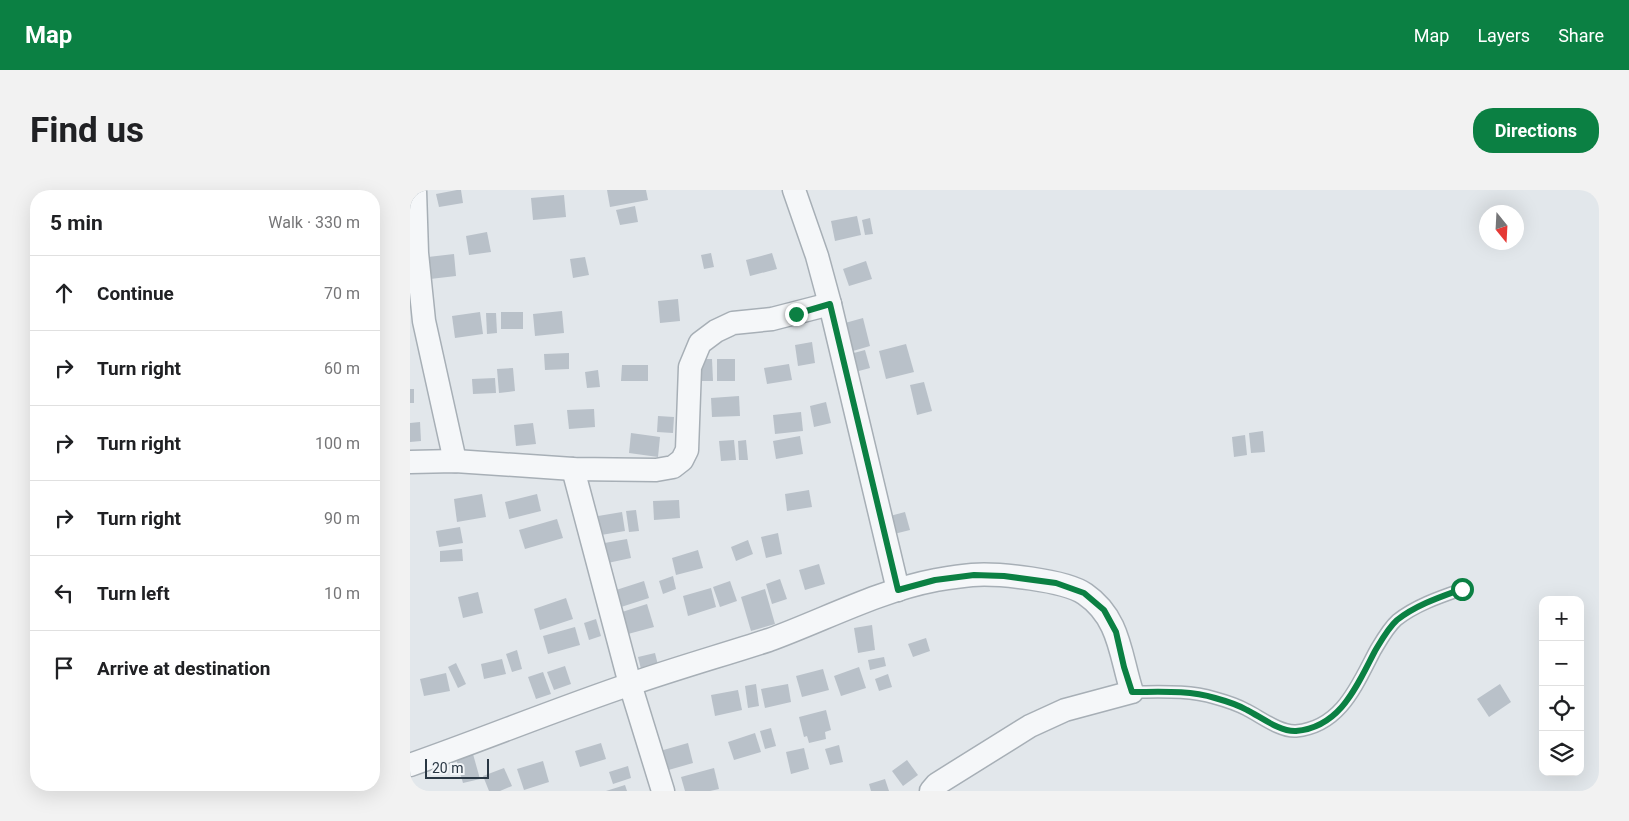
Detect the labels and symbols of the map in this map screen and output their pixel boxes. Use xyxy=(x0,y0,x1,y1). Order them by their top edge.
north arrow xyxy=(1479,205,1524,250)
route end xyxy=(785,303,808,326)
route start xyxy=(1451,578,1474,601)
scale bar xyxy=(425,756,489,779)

